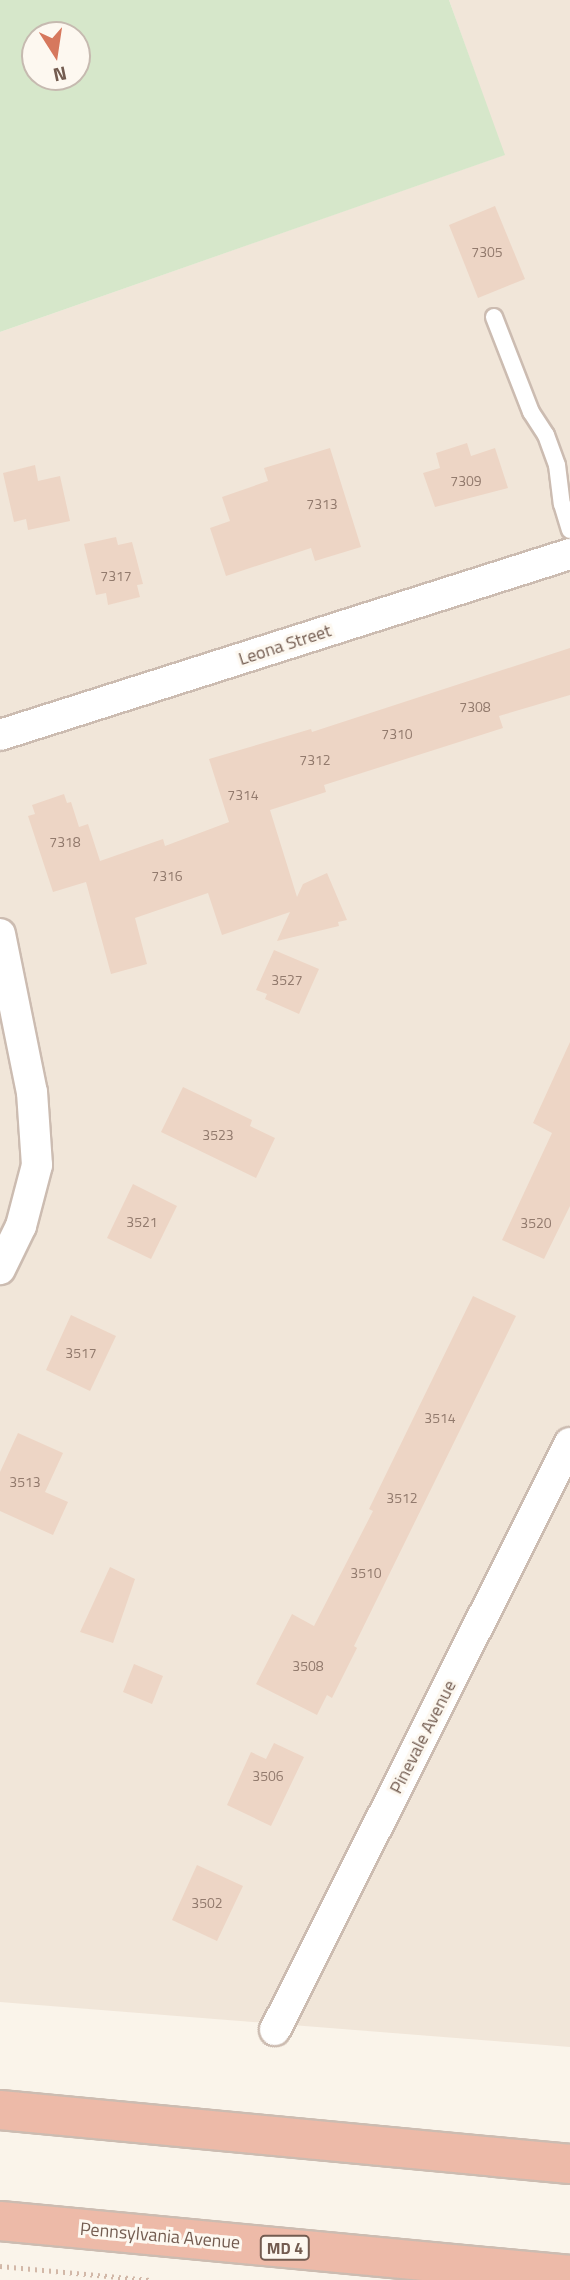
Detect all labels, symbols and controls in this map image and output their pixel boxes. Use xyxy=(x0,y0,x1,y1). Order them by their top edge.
north arrow xyxy=(21,21,91,91)
text: N xyxy=(51,60,70,91)
house number: 7305 xyxy=(471,244,503,260)
house number: 7309 xyxy=(450,473,482,489)
house number: 7313 xyxy=(306,496,338,512)
house number: 7317 xyxy=(100,568,132,584)
street label: Leona Street xyxy=(236,620,334,670)
house number: 7308 xyxy=(459,699,491,715)
house number: 7310 xyxy=(381,726,413,742)
house number: 7312 xyxy=(299,752,331,768)
house number: 7314 xyxy=(227,787,259,803)
house number: 7318 xyxy=(49,834,81,850)
house number: 7316 xyxy=(151,868,183,884)
house number: 3527 xyxy=(271,972,303,988)
house number: 3523 xyxy=(202,1127,234,1143)
house number: 3521 xyxy=(126,1214,158,1230)
house number: 3520 xyxy=(520,1215,552,1231)
house number: 3517 xyxy=(65,1345,97,1361)
house number: 3514 xyxy=(424,1410,456,1426)
house number: 3513 xyxy=(9,1474,41,1490)
house number: 3512 xyxy=(386,1490,418,1506)
house number: 3510 xyxy=(350,1565,382,1581)
house number: 3508 xyxy=(292,1658,324,1674)
street label: Pinevale Avenue xyxy=(385,1677,461,1797)
house number: 3506 xyxy=(252,1768,284,1784)
house number: 3502 xyxy=(191,1895,223,1911)
street label: Pennsylvania Avenue xyxy=(79,2218,241,2254)
road number: MD 4 xyxy=(259,2236,311,2260)

